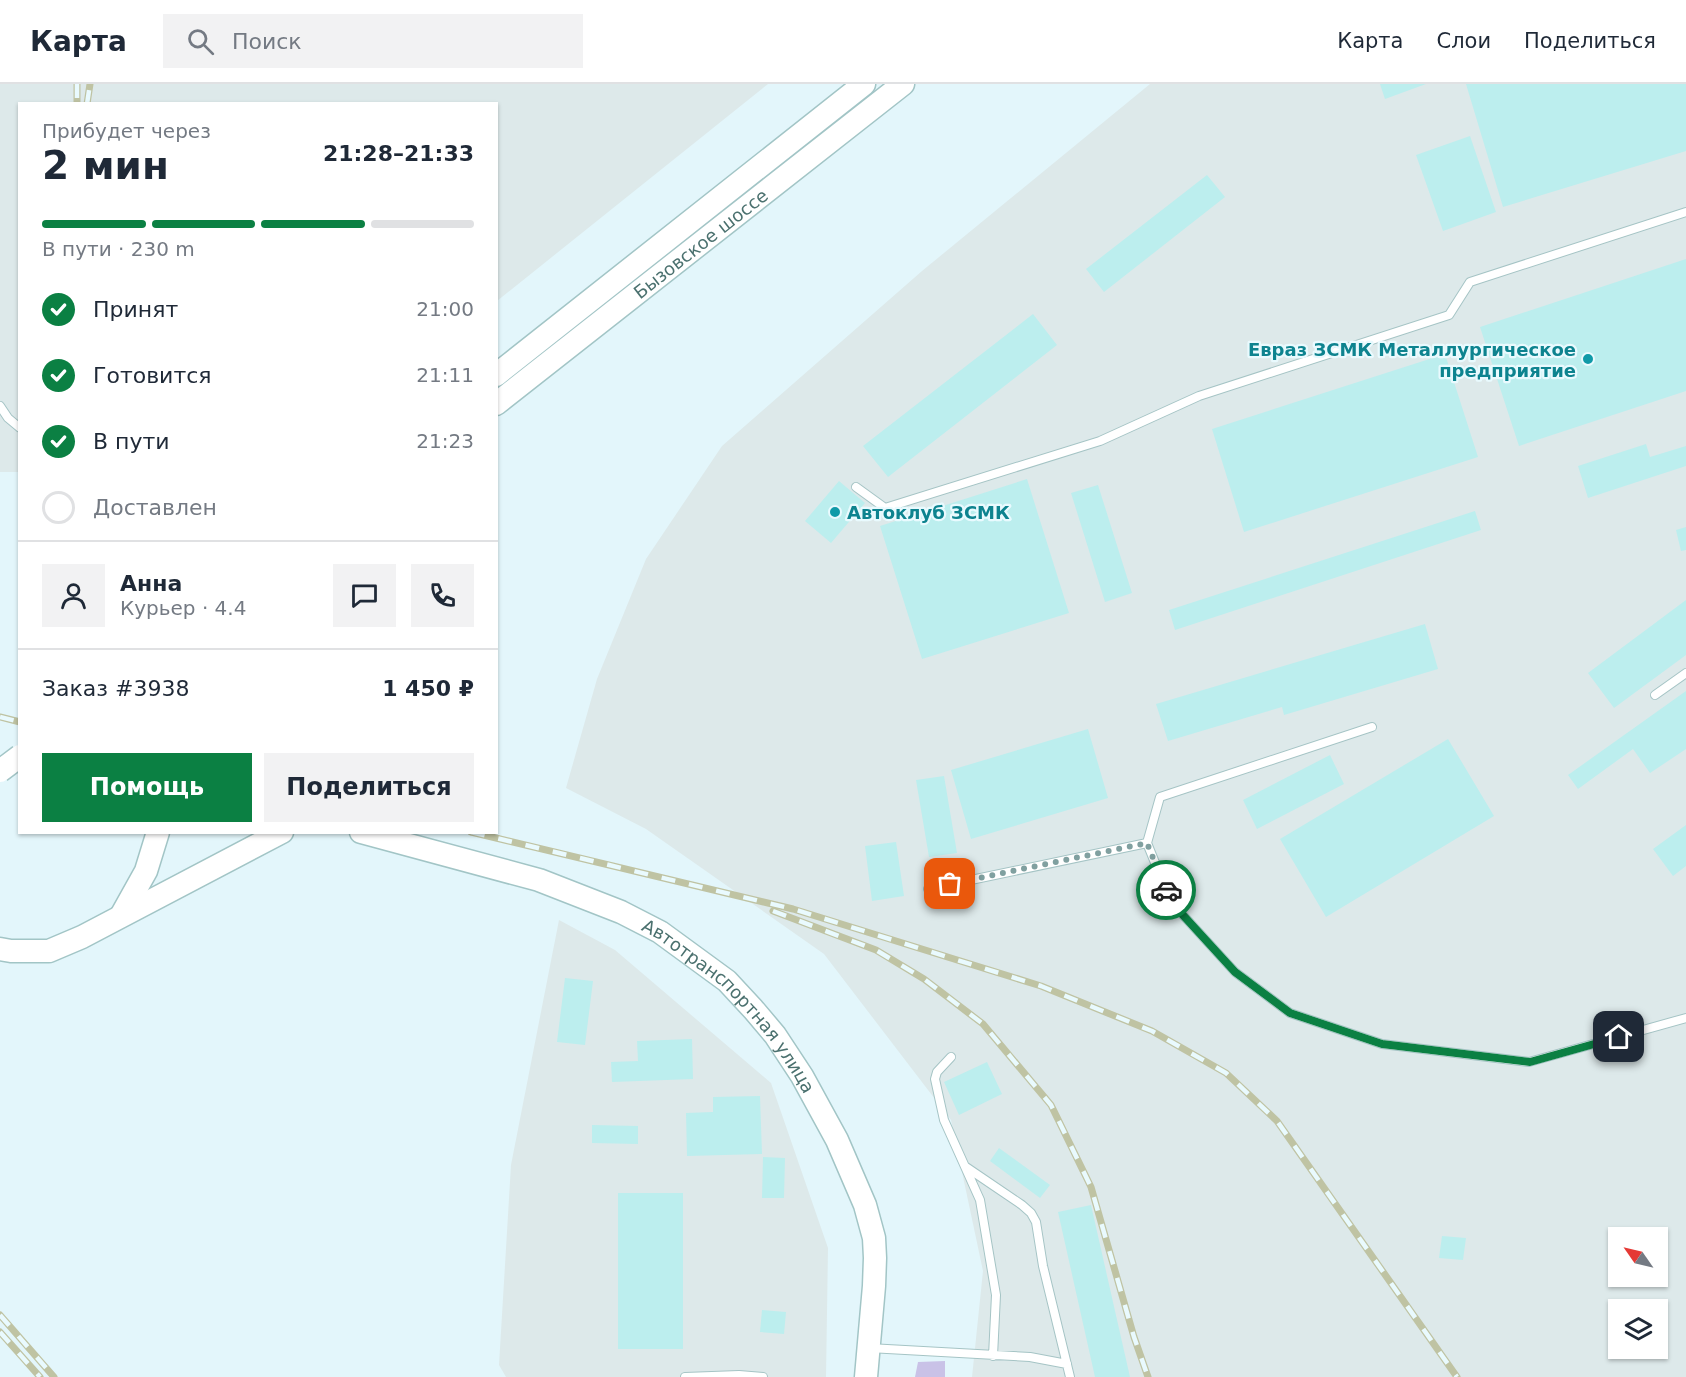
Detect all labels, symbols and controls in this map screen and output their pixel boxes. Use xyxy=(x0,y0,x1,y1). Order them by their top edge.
search box xyxy=(163,14,583,68)
text: Карта xyxy=(30,25,127,58)
icon: search xyxy=(184,25,217,58)
text: Поиск xyxy=(232,29,302,54)
text: Карта xyxy=(1337,29,1403,53)
text: Слои xyxy=(1436,29,1491,53)
text: Поделиться xyxy=(1524,29,1656,53)
text: Прибудет через xyxy=(42,119,211,143)
text: 21:28–21:33 xyxy=(323,141,474,166)
text: 2 мин xyxy=(42,143,169,188)
street label: Бызовское шоссе xyxy=(629,184,772,302)
text: В пути · 230 m xyxy=(42,237,195,261)
icon: check xyxy=(42,293,75,326)
text: Принят xyxy=(93,297,178,322)
text: 21:00 xyxy=(416,297,474,321)
place label: Евраз ЗСМК Металлургическое предприятие xyxy=(1248,339,1576,381)
marker: Евраз ЗСМК Металлургическое предприятие xyxy=(1581,352,1595,366)
icon: check xyxy=(42,359,75,392)
text: Готовится xyxy=(93,363,212,388)
text: 21:11 xyxy=(416,363,474,387)
icon: check xyxy=(42,425,75,458)
text: В пути xyxy=(93,429,170,454)
text: 21:23 xyxy=(416,429,474,453)
text: Доставлен xyxy=(93,495,217,520)
place label: Автоклуб ЗСМК xyxy=(847,502,1010,523)
marker: Автоклуб ЗСМК xyxy=(828,505,842,519)
button: person xyxy=(42,564,105,627)
button: chat xyxy=(333,564,396,627)
button: phone xyxy=(411,564,474,627)
text: Анна xyxy=(120,571,182,596)
text: Курьер · 4.4 xyxy=(120,596,246,620)
text: Заказ #3938 xyxy=(42,676,189,701)
text: 1 450 ₽ xyxy=(382,676,474,701)
button: Помощь xyxy=(42,753,252,822)
button: Поделиться xyxy=(264,753,474,822)
pin xyxy=(924,858,975,909)
courier xyxy=(1136,860,1196,920)
icon: bag xyxy=(933,867,966,900)
icon: car xyxy=(1150,874,1183,907)
street label: Автотранспортная улица xyxy=(639,914,820,1096)
pin xyxy=(1593,1011,1644,1062)
icon: home xyxy=(1602,1020,1635,1053)
north arrow xyxy=(1608,1227,1668,1287)
map controls xyxy=(1608,1227,1668,1359)
button: layers xyxy=(1608,1299,1668,1359)

